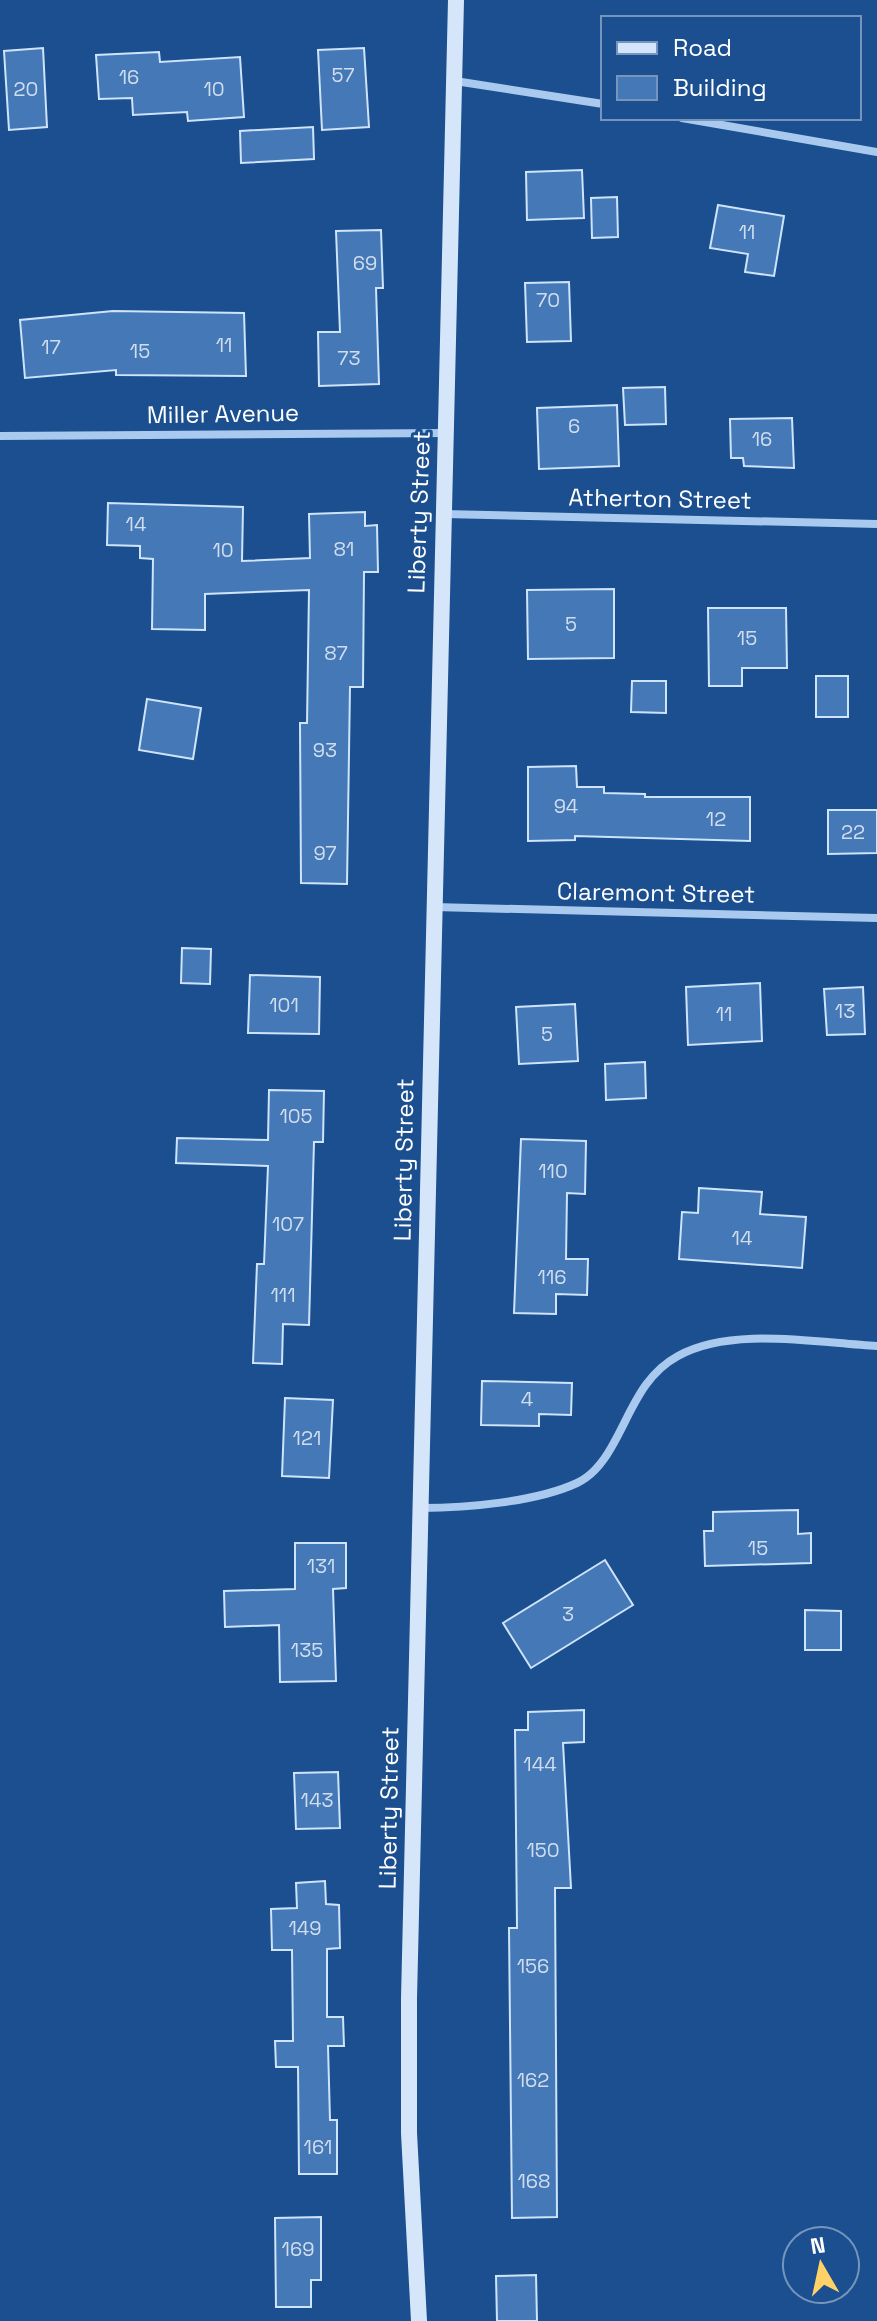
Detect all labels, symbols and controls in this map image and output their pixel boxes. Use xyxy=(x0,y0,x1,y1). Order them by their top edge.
legend xyxy=(601,16,861,120)
text: Road xyxy=(673,32,732,63)
house number: 57 xyxy=(331,62,355,88)
house number: 16 xyxy=(119,64,139,90)
text: Building xyxy=(673,72,767,103)
house number: 20 xyxy=(14,76,38,102)
house number: 10 xyxy=(203,76,225,102)
house number: 11 xyxy=(739,219,755,245)
house number: 69 xyxy=(353,250,377,276)
house number: 70 xyxy=(536,287,560,313)
house number: 11 xyxy=(216,332,232,358)
house number: 17 xyxy=(41,334,61,360)
house number: 15 xyxy=(130,338,150,364)
house number: 73 xyxy=(337,345,361,371)
street label: Miller Avenue xyxy=(147,397,299,430)
house number: 6 xyxy=(568,413,580,439)
house number: 16 xyxy=(752,426,772,452)
street label: Liberty Street xyxy=(400,430,437,594)
street label: Atherton Street xyxy=(568,481,752,516)
house number: 14 xyxy=(126,511,146,537)
house number: 81 xyxy=(334,536,354,562)
house number: 10 xyxy=(212,537,234,563)
house number: 5 xyxy=(565,611,577,637)
house number: 15 xyxy=(737,625,757,651)
house number: 87 xyxy=(324,640,348,666)
house number: 93 xyxy=(313,737,337,763)
house number: 94 xyxy=(554,793,578,819)
house number: 12 xyxy=(706,806,726,832)
house number: 22 xyxy=(841,819,865,845)
house number: 97 xyxy=(313,840,337,866)
street label: Claremont Street xyxy=(557,875,755,910)
house number: 101 xyxy=(269,992,299,1018)
house number: 13 xyxy=(835,998,855,1024)
house number: 11 xyxy=(716,1001,732,1027)
house number: 5 xyxy=(541,1021,553,1047)
street label: Liberty Street xyxy=(387,1078,420,1242)
house number: 105 xyxy=(279,1103,313,1129)
house number: 110 xyxy=(538,1158,568,1184)
house number: 107 xyxy=(272,1211,304,1237)
house number: 14 xyxy=(732,1225,752,1251)
house number: 116 xyxy=(538,1264,566,1290)
house number: 111 xyxy=(270,1282,296,1308)
house number: 4 xyxy=(521,1386,533,1412)
house number: 121 xyxy=(293,1425,321,1451)
house number: 15 xyxy=(748,1535,768,1561)
house number: 131 xyxy=(307,1553,335,1579)
house number: 3 xyxy=(562,1601,574,1627)
house number: 135 xyxy=(291,1637,323,1663)
street label: Liberty Street xyxy=(372,1726,405,1890)
house number: 144 xyxy=(523,1751,557,1777)
house number: 143 xyxy=(301,1787,333,1813)
house number: 150 xyxy=(526,1837,560,1863)
house number: 149 xyxy=(288,1915,322,1941)
house number: 156 xyxy=(517,1953,549,1979)
house number: 162 xyxy=(517,2067,549,2093)
house number: 161 xyxy=(304,2134,332,2160)
house number: 168 xyxy=(517,2168,551,2194)
north arrow xyxy=(781,2225,861,2305)
text: N xyxy=(808,2230,827,2260)
house number: 169 xyxy=(282,2236,314,2262)

